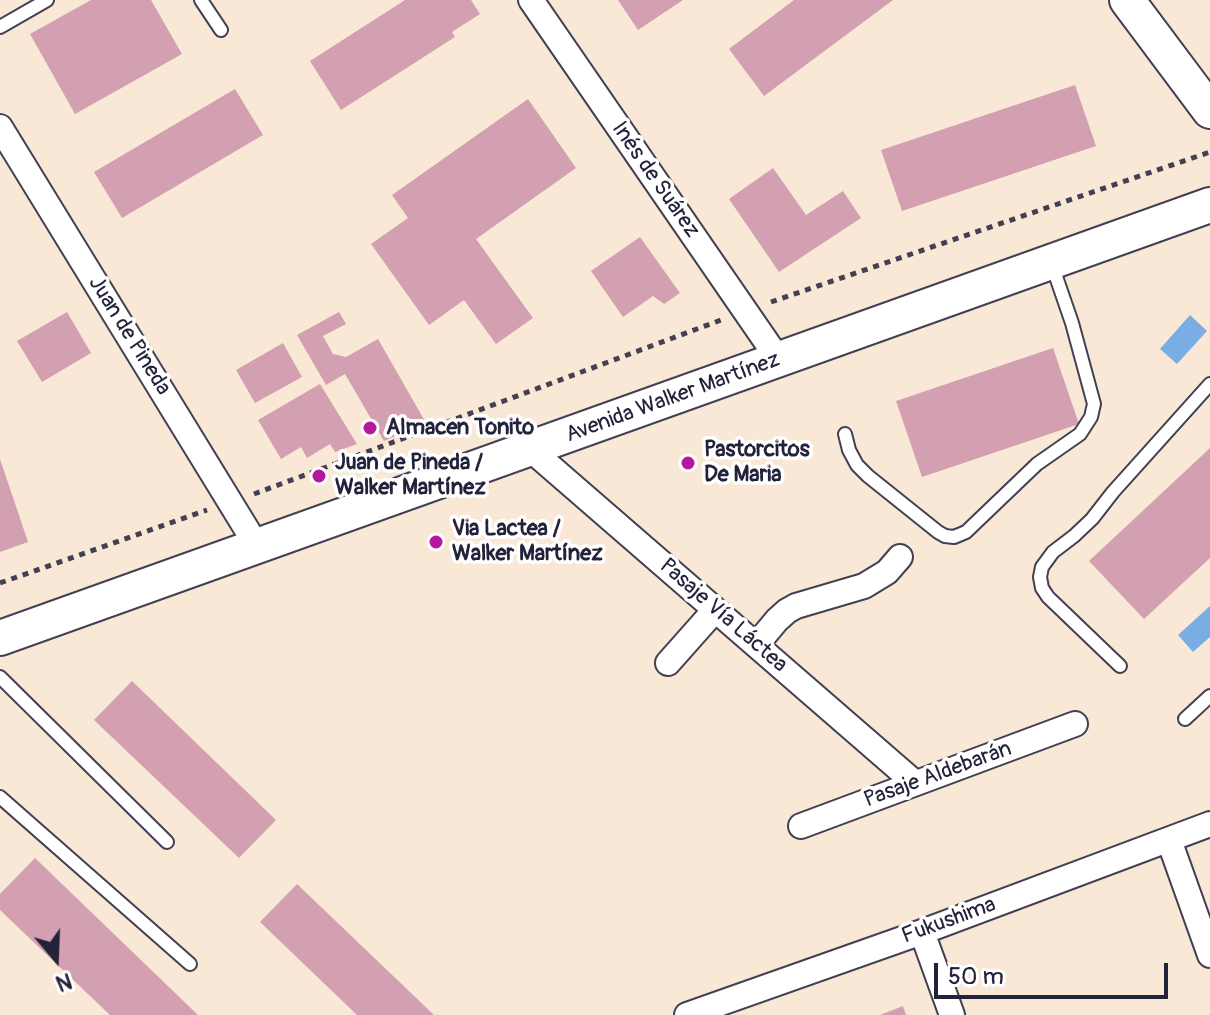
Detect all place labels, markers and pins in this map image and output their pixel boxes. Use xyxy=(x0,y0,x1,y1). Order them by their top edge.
place label: Almacen Tonito xyxy=(386,415,534,441)
marker: Almacen Tonito xyxy=(361,419,379,437)
place label: Pastorcitos De Maria xyxy=(704,437,809,488)
place label: Juan de Pineda / Walker Martínez xyxy=(335,450,486,502)
marker: Pastorcitos De Maria xyxy=(679,454,697,472)
marker: Juan de Pineda / Walker Martínez xyxy=(310,467,328,485)
place label: Via Lactea / Walker Martínez xyxy=(452,516,603,568)
marker: Via Lactea / Walker Martínez xyxy=(427,533,445,551)

